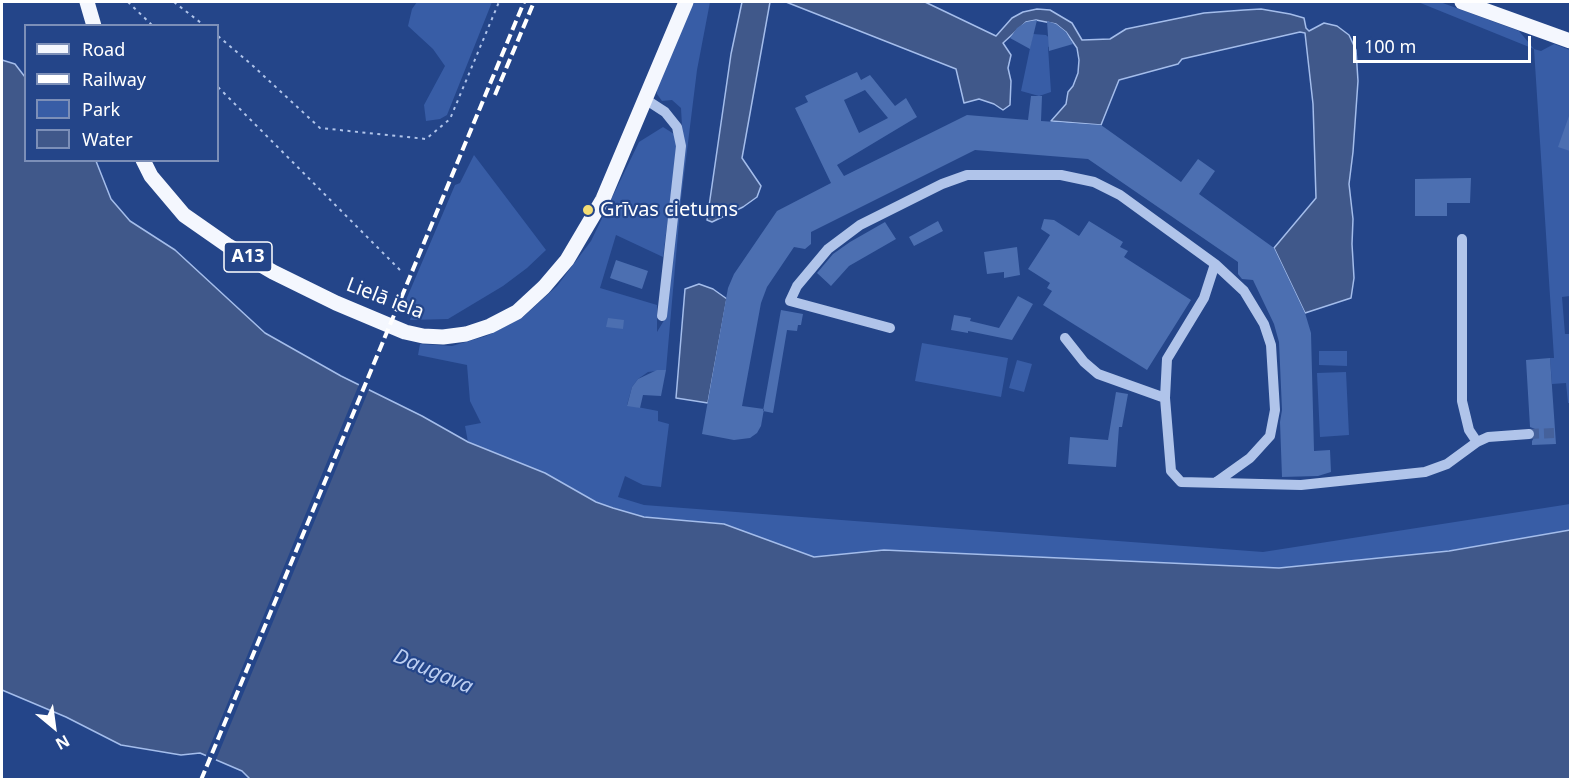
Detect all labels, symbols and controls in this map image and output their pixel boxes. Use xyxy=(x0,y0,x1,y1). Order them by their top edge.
legend xyxy=(24,24,219,162)
scale bar xyxy=(1356,24,1534,62)
text: 100 m xyxy=(1364,34,1416,58)
text: Road xyxy=(82,37,125,61)
text: Railway xyxy=(82,67,146,91)
text: Park xyxy=(82,97,120,121)
text: Water xyxy=(82,127,133,151)
place label: Grīvas cietums xyxy=(600,198,738,222)
marker: Grīvas cietums xyxy=(581,203,595,217)
road number: A13 xyxy=(224,242,272,272)
street label: Lielā iela xyxy=(343,273,427,325)
water label: Daugava xyxy=(389,644,477,700)
north arrow xyxy=(24,697,84,757)
text: N xyxy=(52,730,74,756)

